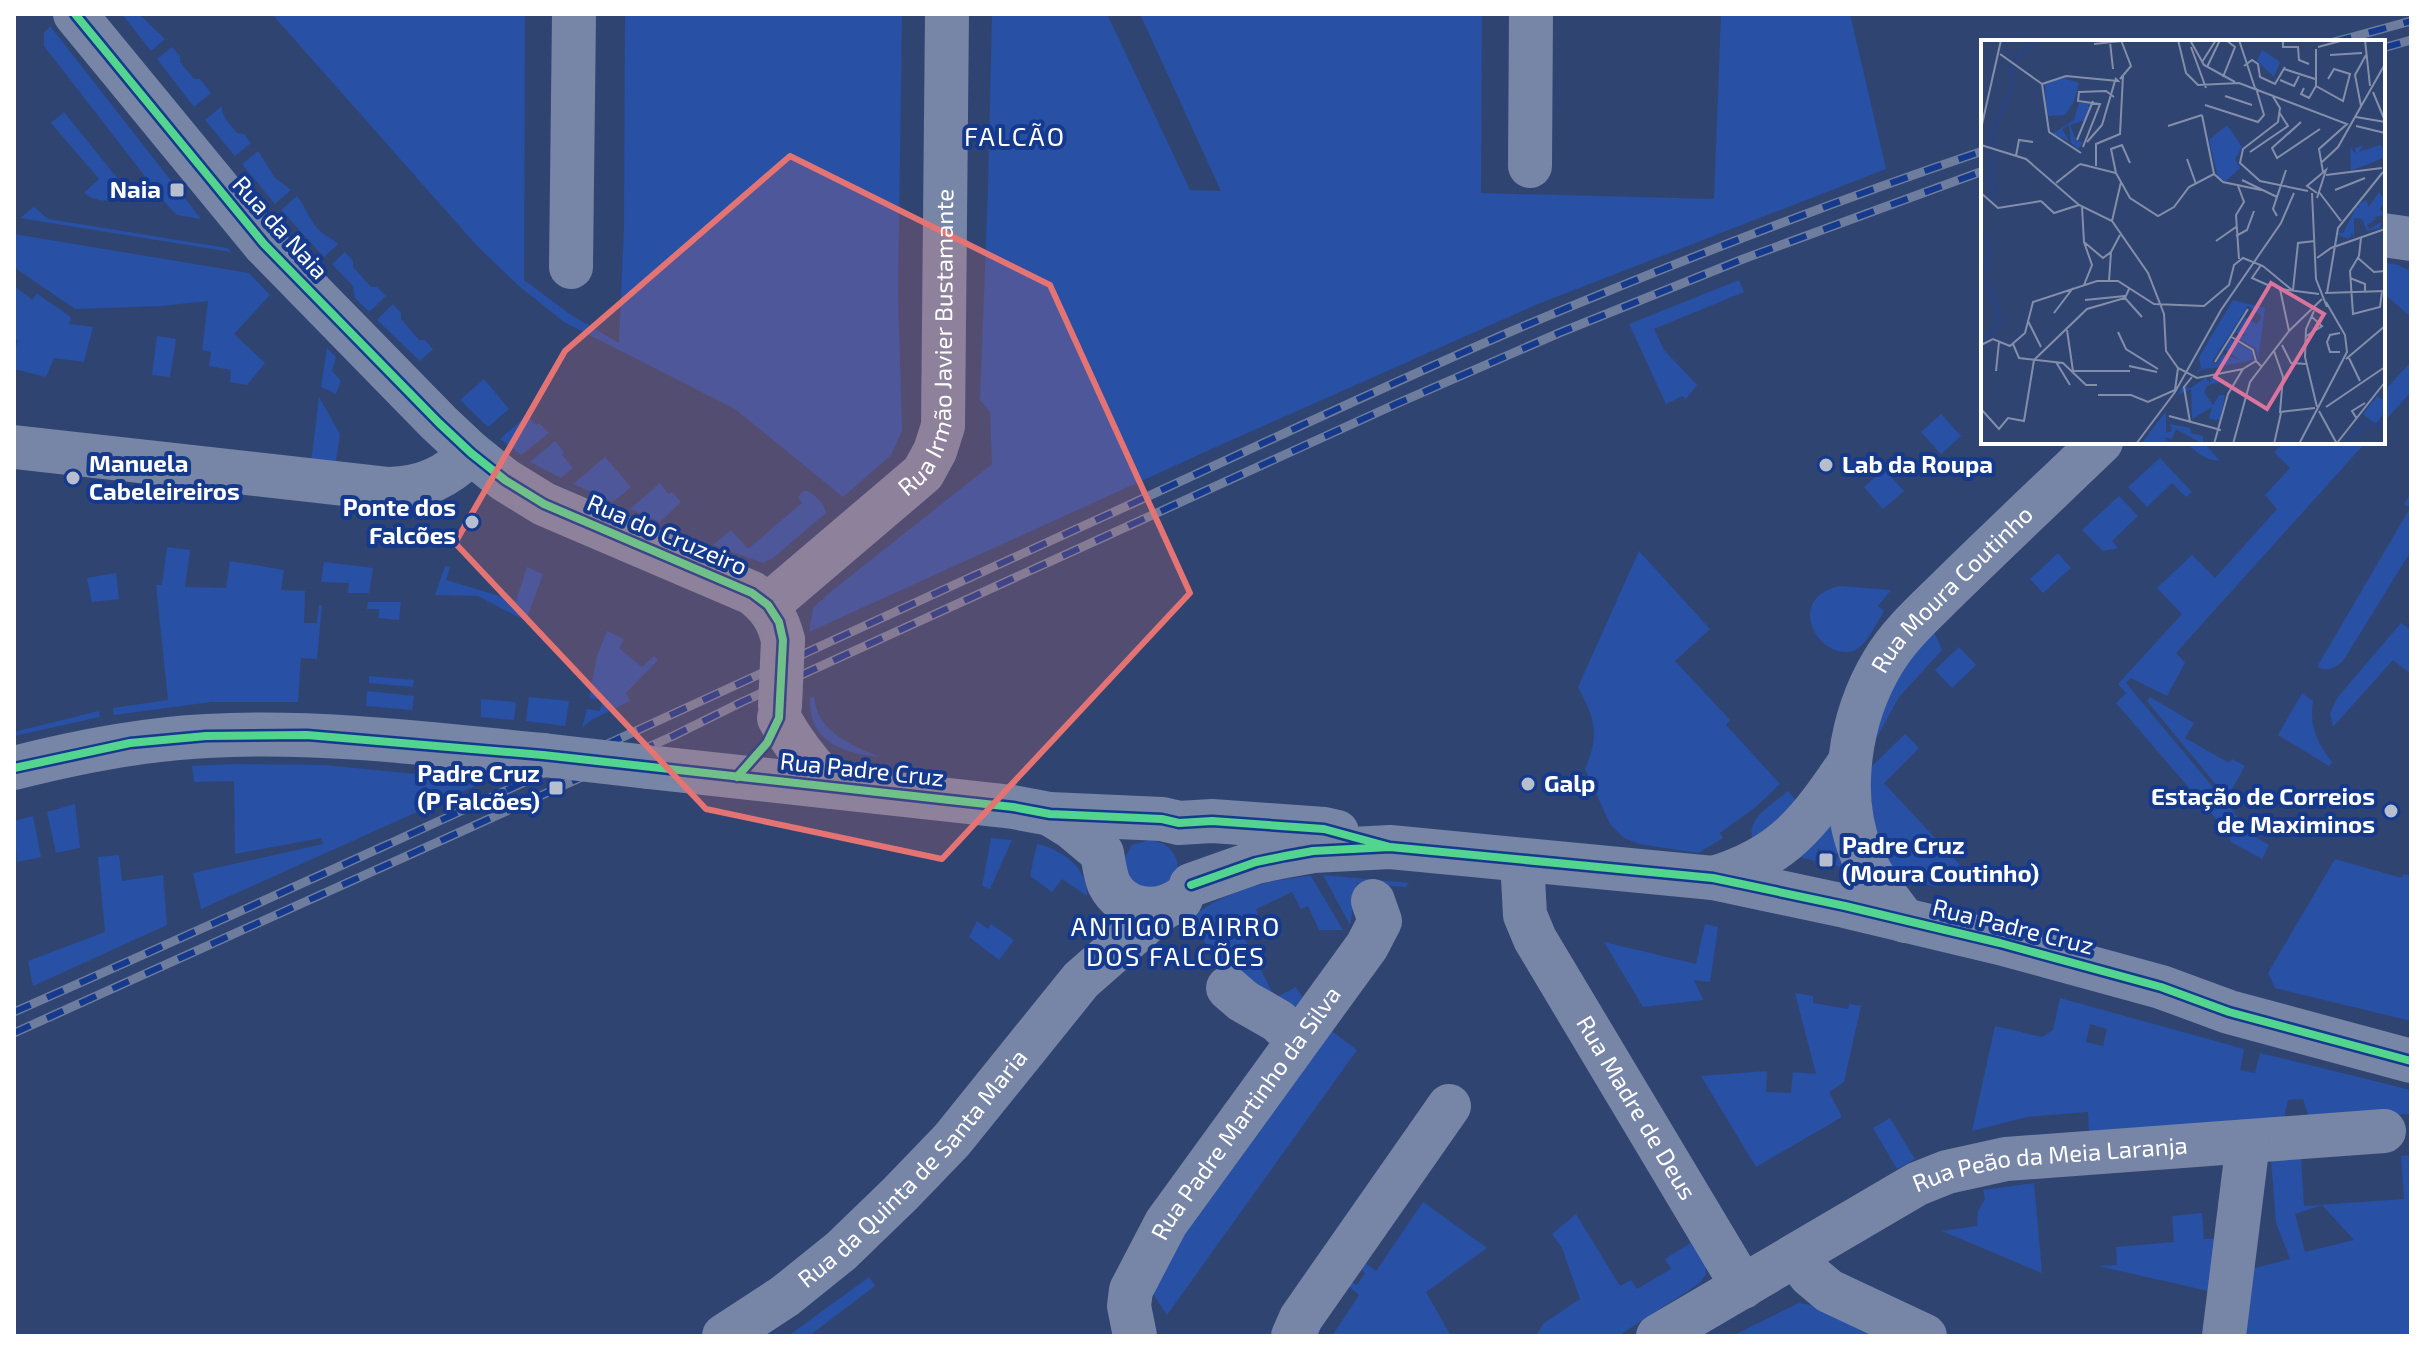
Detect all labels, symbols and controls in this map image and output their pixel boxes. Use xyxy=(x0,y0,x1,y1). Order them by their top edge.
inset map xyxy=(1981,40,2385,444)
district label: FALCÃO xyxy=(964,120,1066,151)
street label: Rua da Naia xyxy=(227,170,335,284)
place label: Naia xyxy=(110,174,161,203)
marker: Naia xyxy=(168,181,186,199)
street label: Rua Irmão Javier Bustamante xyxy=(891,189,958,501)
place label: Manuela Cabeleireiros xyxy=(89,448,240,505)
place label: Lab da Roupa xyxy=(1842,449,1993,478)
marker: Lab da Roupa xyxy=(1817,456,1835,474)
marker: Manuela Cabeleireiros xyxy=(64,469,82,487)
street label: Rua do Cruzeiro xyxy=(583,487,752,580)
place label: Ponte dos Falcões xyxy=(343,492,456,549)
street label: Rua Moura Coutinho xyxy=(1864,499,2038,677)
marker: Ponte dos Falcões xyxy=(463,513,481,531)
street label: Rua Padre Cruz xyxy=(779,745,946,792)
place label: Padre Cruz (P Falcões) xyxy=(417,758,540,815)
place label: Galp xyxy=(1544,768,1596,797)
marker: Galp xyxy=(1519,775,1537,793)
marker: Padre Cruz (P Falcões) xyxy=(547,779,565,797)
place label: Estação de Correios de Maximinos xyxy=(2151,781,2375,838)
marker: Estação de Correios de Maximinos xyxy=(2382,802,2400,820)
place label: Padre Cruz (Moura Coutinho) xyxy=(1842,830,2039,887)
marker: Padre Cruz (Moura Coutinho) xyxy=(1817,851,1835,869)
street label: Rua Padre Cruz xyxy=(1930,892,2097,960)
district label: ANTIGO BAIRRO DOS FALCÕES xyxy=(1071,910,1281,971)
street label: Rua Padre Martinho da Silva xyxy=(1144,980,1346,1244)
street label: Rua Madre de Deus xyxy=(1571,1010,1703,1205)
street label: Rua da Quinta de Santa Maria xyxy=(791,1043,1033,1293)
street label: Rua Peão da Meia Laranja xyxy=(1908,1130,2189,1197)

